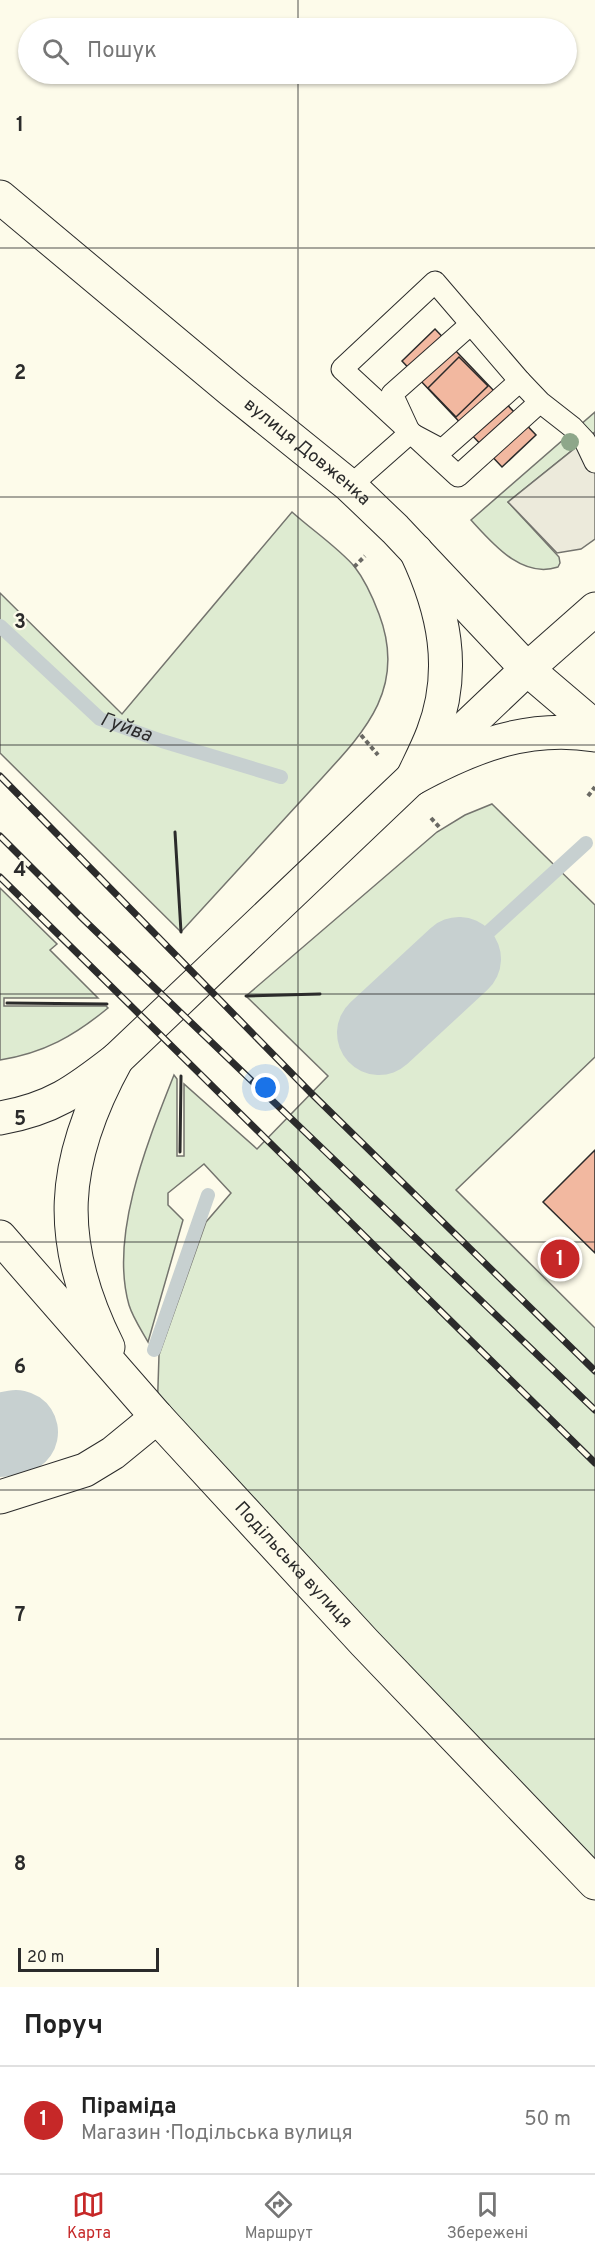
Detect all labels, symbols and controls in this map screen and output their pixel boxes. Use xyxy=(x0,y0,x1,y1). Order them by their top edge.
search box xyxy=(18,18,577,84)
icon: search xyxy=(39,35,72,68)
text: Пошук xyxy=(87,38,157,65)
text: 1 xyxy=(16,113,24,139)
text: 2 xyxy=(14,361,26,387)
street label: вулиця Довженка xyxy=(239,393,375,511)
text: 3 xyxy=(14,610,26,636)
water label: Гуйва xyxy=(96,707,156,750)
text: 4 xyxy=(14,858,26,884)
your location xyxy=(251,1073,280,1102)
text: 5 xyxy=(14,1107,26,1133)
pin: 1 xyxy=(540,1236,580,1282)
text: 6 xyxy=(14,1355,26,1381)
street label: Подільська вулиця xyxy=(229,1497,357,1633)
text: 7 xyxy=(15,1603,25,1629)
text: 8 xyxy=(14,1852,26,1878)
scale bar xyxy=(18,1945,159,1972)
text: 20 m xyxy=(27,1948,64,1968)
text: Поруч xyxy=(24,2010,103,2043)
text: Піраміда xyxy=(81,2094,176,2121)
text: 1 xyxy=(40,2107,48,2133)
text: 50 m xyxy=(524,2107,571,2133)
text: Магазин · Подільська вулиця xyxy=(81,2121,353,2147)
tab: Карта xyxy=(67,2188,111,2244)
tab: Маршрут xyxy=(245,2188,313,2244)
tab: Збережені xyxy=(447,2188,528,2244)

